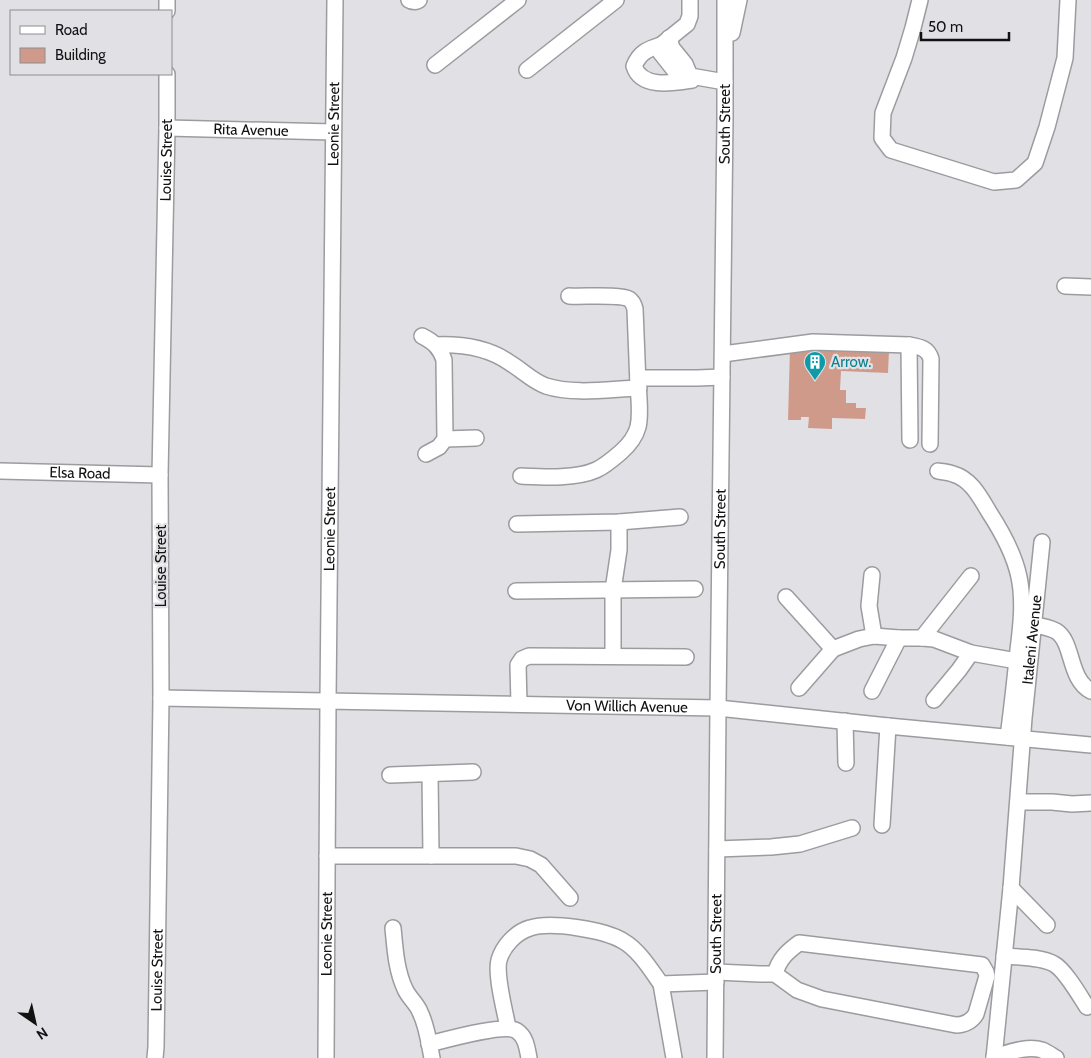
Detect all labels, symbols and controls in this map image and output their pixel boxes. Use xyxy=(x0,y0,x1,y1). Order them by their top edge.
legend xyxy=(10,10,172,75)
scale bar xyxy=(921,10,1008,42)
text: 50 m xyxy=(928,18,963,36)
text: Road xyxy=(55,21,88,39)
text: Building xyxy=(55,46,106,64)
street label: Leonie Street xyxy=(324,82,343,166)
street label: South Street xyxy=(715,84,734,164)
street label: Louise Street xyxy=(157,119,176,202)
street label: Rita Avenue xyxy=(213,120,289,140)
building icon: Arrow. xyxy=(803,350,827,381)
place label: Arrow. xyxy=(831,353,871,371)
street label: Elsa Road xyxy=(49,463,111,483)
street label: Leonie Street xyxy=(320,487,339,571)
street label: South Street xyxy=(711,489,730,569)
street label: Louise Street xyxy=(152,525,170,607)
street label: Italeni Avenue xyxy=(1018,594,1046,685)
street label: Von Willich Avenue xyxy=(566,696,688,716)
street label: Leonie Street xyxy=(317,892,336,976)
street label: South Street xyxy=(707,894,725,974)
street label: Louise Street xyxy=(148,929,167,1011)
north arrow xyxy=(10,998,60,1048)
text: N xyxy=(33,1024,51,1044)

